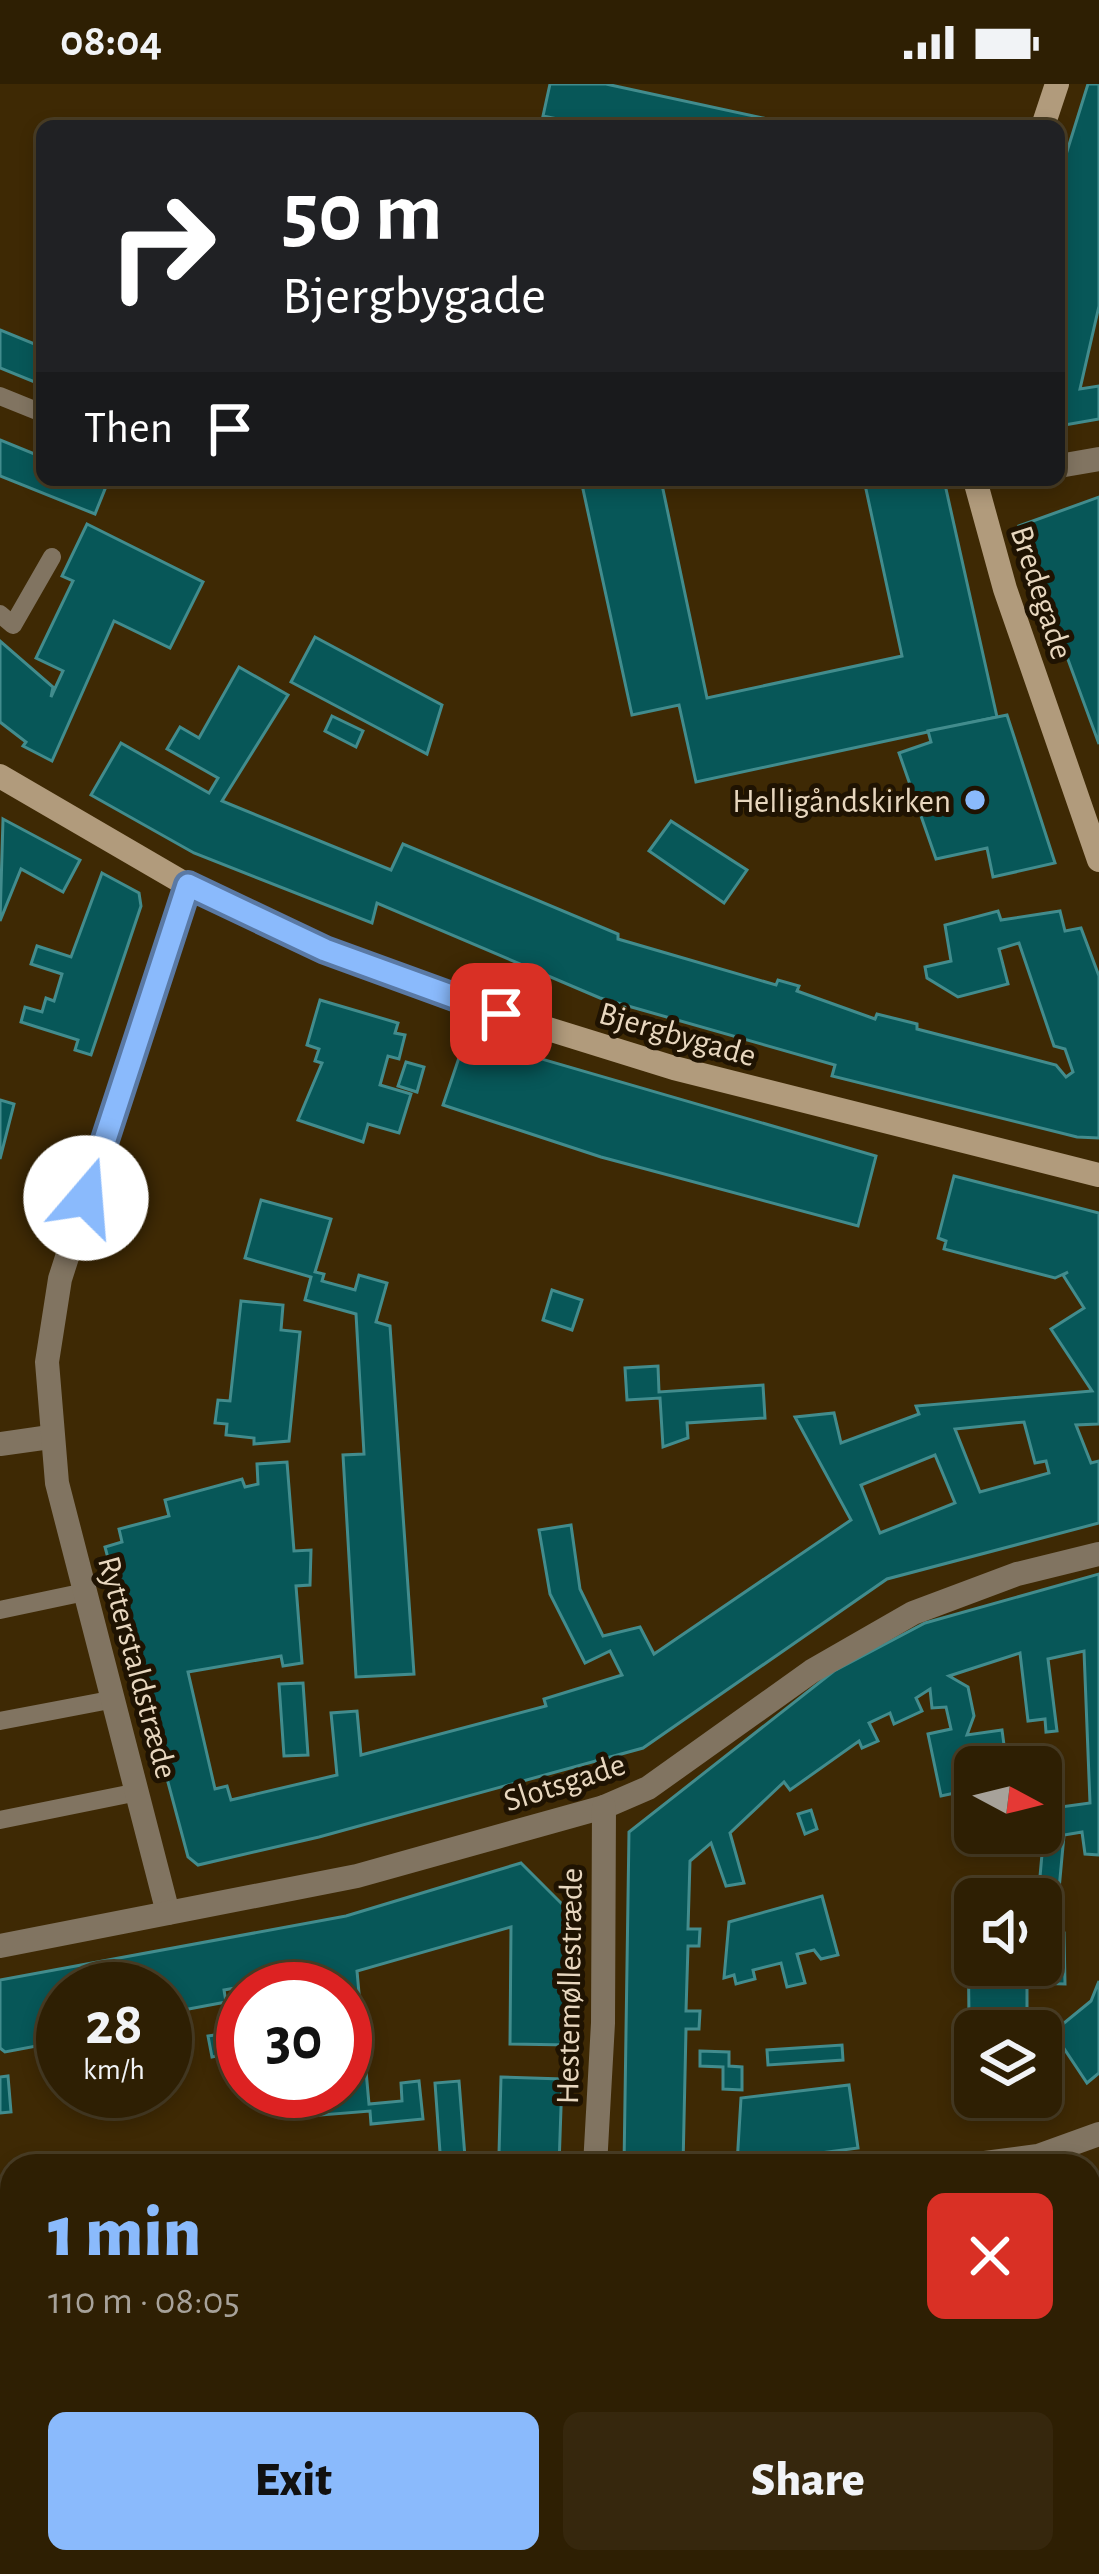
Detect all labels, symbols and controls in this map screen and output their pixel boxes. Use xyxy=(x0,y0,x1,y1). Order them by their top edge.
text: 08:04 xyxy=(60,19,162,64)
icon: right xyxy=(84,168,240,324)
text: 50 m xyxy=(282,172,443,256)
text: Bjergbygade xyxy=(282,270,546,324)
icon: arrive xyxy=(197,396,263,462)
text: Then xyxy=(84,406,173,451)
street label: Bredegade xyxy=(1004,522,1078,664)
place label: Helligåndskirken xyxy=(732,786,951,819)
marker: Helligåndskirken xyxy=(962,787,988,813)
pin xyxy=(450,963,552,1065)
icon: arrive xyxy=(468,981,534,1047)
street label: Bjergbygade xyxy=(595,997,759,1074)
position arrow xyxy=(23,1135,149,1261)
street label: Rytterstaldstræde xyxy=(91,1553,182,1783)
north arrow xyxy=(954,1746,1062,1854)
map controls xyxy=(954,1746,1062,2118)
street label: Slotsgade xyxy=(500,1748,630,1818)
street label: Hestemøllestræde xyxy=(552,1868,589,2105)
button: sound xyxy=(954,1878,1062,1986)
speed limit sign: 30 xyxy=(216,1962,372,2118)
text: 28 xyxy=(85,1995,143,2055)
button: layers xyxy=(954,2010,1062,2118)
text: km/h xyxy=(83,2055,145,2085)
button: close xyxy=(927,2193,1053,2319)
text: 1 min xyxy=(48,2197,201,2269)
text: 110 m · 08:05 xyxy=(48,2282,240,2321)
button: Exit xyxy=(48,2412,539,2550)
button: Share xyxy=(563,2412,1053,2550)

